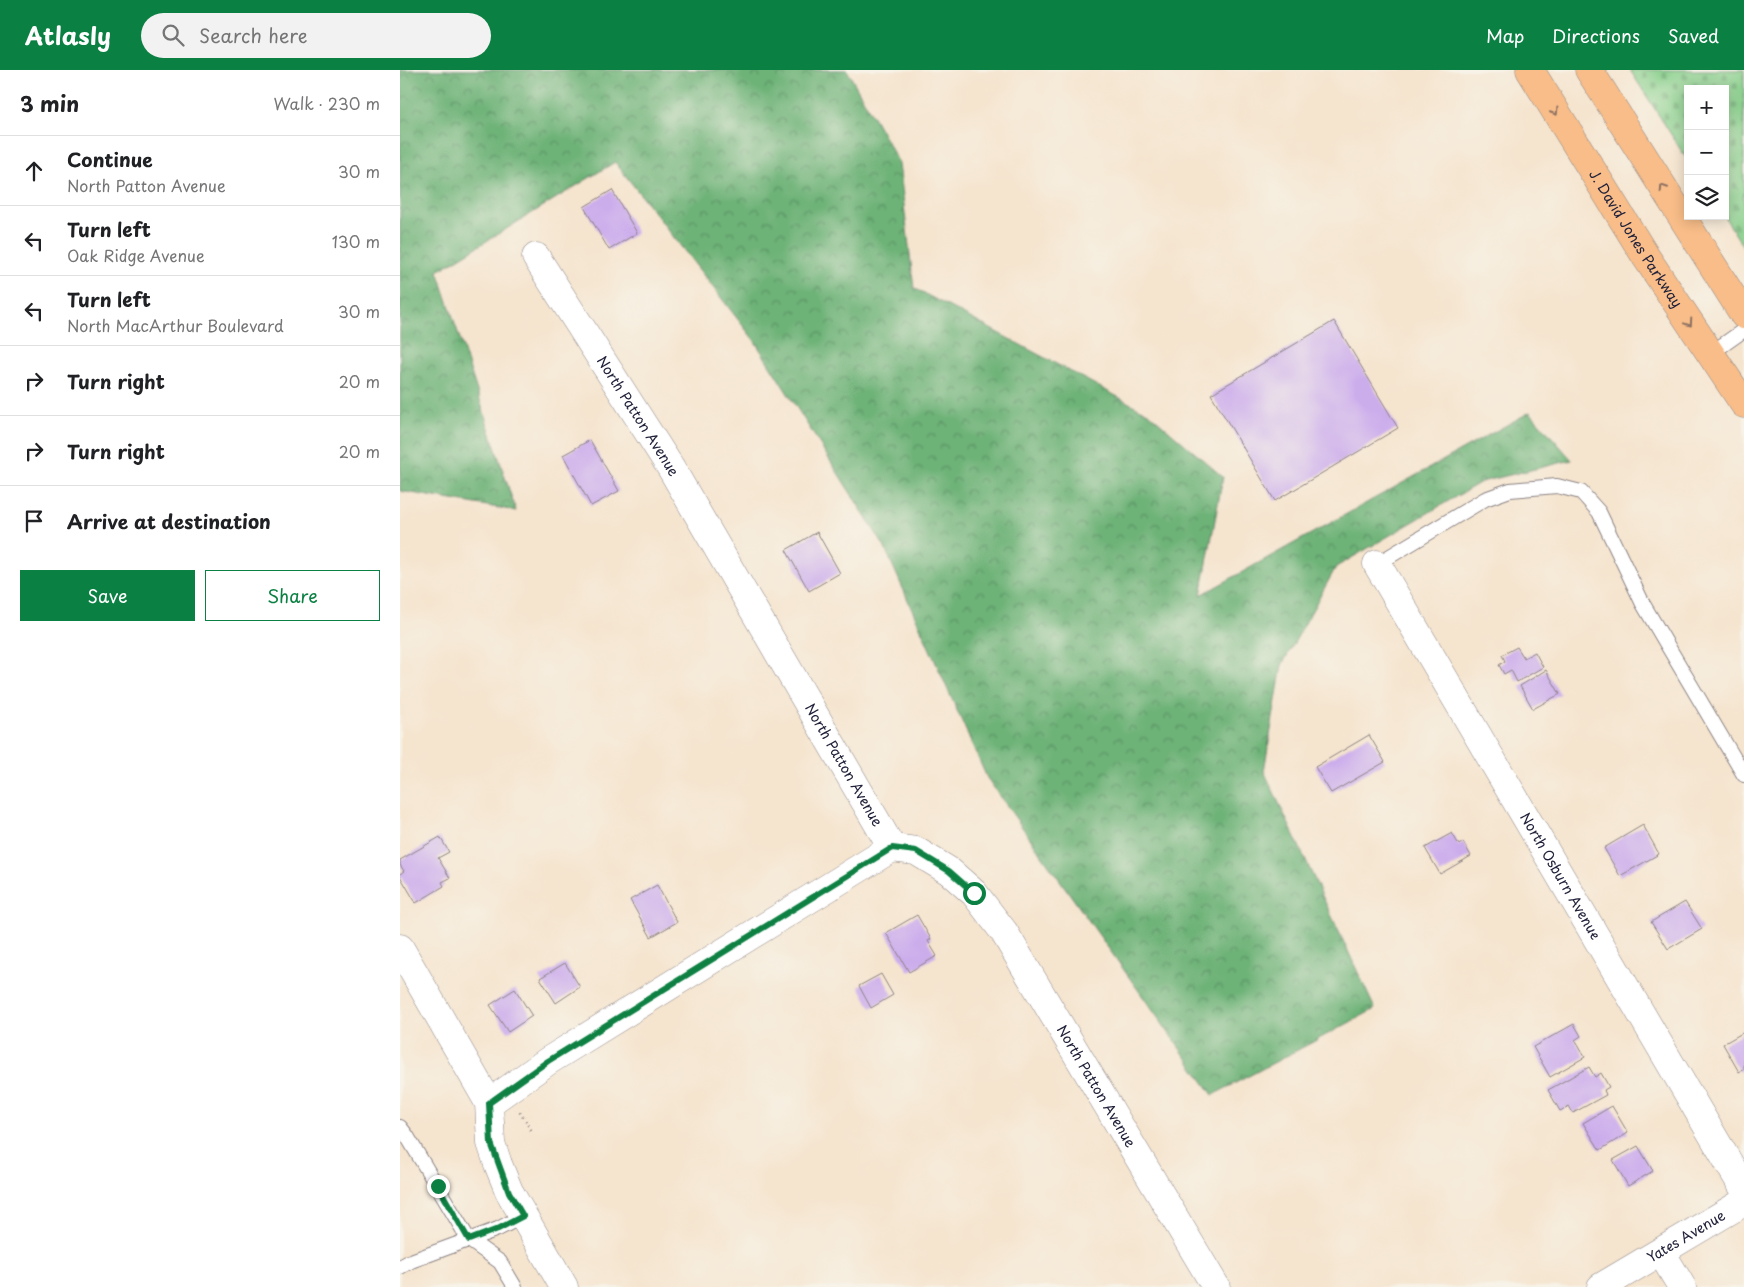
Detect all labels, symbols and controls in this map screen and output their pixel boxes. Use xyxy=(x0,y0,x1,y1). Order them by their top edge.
search box xyxy=(141,13,491,58)
text: Atlasly xyxy=(25,17,111,53)
icon: search xyxy=(159,21,187,49)
text: Search here xyxy=(199,21,308,49)
text: Map xyxy=(1486,22,1524,49)
text: Directions xyxy=(1552,22,1640,49)
text: Saved xyxy=(1668,22,1719,49)
map controls xyxy=(1684,85,1729,220)
button: + xyxy=(1684,85,1729,130)
text: 3 min xyxy=(20,87,79,119)
text: Walk · 230 m xyxy=(273,91,380,115)
one-way arrow xyxy=(1549,106,1558,115)
button: − xyxy=(1684,130,1729,175)
text: Continue xyxy=(67,145,153,173)
icon: ahead xyxy=(20,157,48,185)
text: 30 m xyxy=(338,159,380,183)
street label: J. David Jones Parkway xyxy=(1584,165,1688,312)
text: North Patton Avenue xyxy=(67,173,226,197)
button: layers xyxy=(1684,175,1729,220)
one-way arrow xyxy=(1660,184,1669,193)
text: Turn left xyxy=(67,215,151,243)
icon: left xyxy=(20,227,48,255)
text: 130 m xyxy=(332,229,380,253)
text: Oak Ridge Avenue xyxy=(67,243,205,267)
text: Turn left xyxy=(67,285,151,313)
icon: left xyxy=(20,297,48,325)
text: 30 m xyxy=(338,299,380,323)
text: North MacArthur Boulevard xyxy=(67,313,284,337)
one-way arrow xyxy=(1683,317,1692,326)
street label: North Patton Avenue xyxy=(592,352,685,480)
icon: right xyxy=(20,367,48,395)
text: Turn right xyxy=(67,367,165,395)
text: 20 m xyxy=(339,369,380,393)
icon: right xyxy=(20,437,48,465)
text: Turn right xyxy=(67,437,165,465)
text: 20 m xyxy=(339,439,380,463)
icon: arrive xyxy=(20,507,48,535)
text: Arrive at destination xyxy=(67,507,271,535)
button: Save xyxy=(20,570,195,621)
button: Share xyxy=(205,570,380,621)
street label: North Patton Avenue xyxy=(800,699,888,830)
street label: North Osburn Avenue xyxy=(1515,808,1606,943)
route start xyxy=(963,882,986,905)
street label: North Patton Avenue xyxy=(1052,1021,1141,1151)
route end xyxy=(427,1175,450,1198)
street label: Yates Avenue xyxy=(1643,1204,1729,1267)

